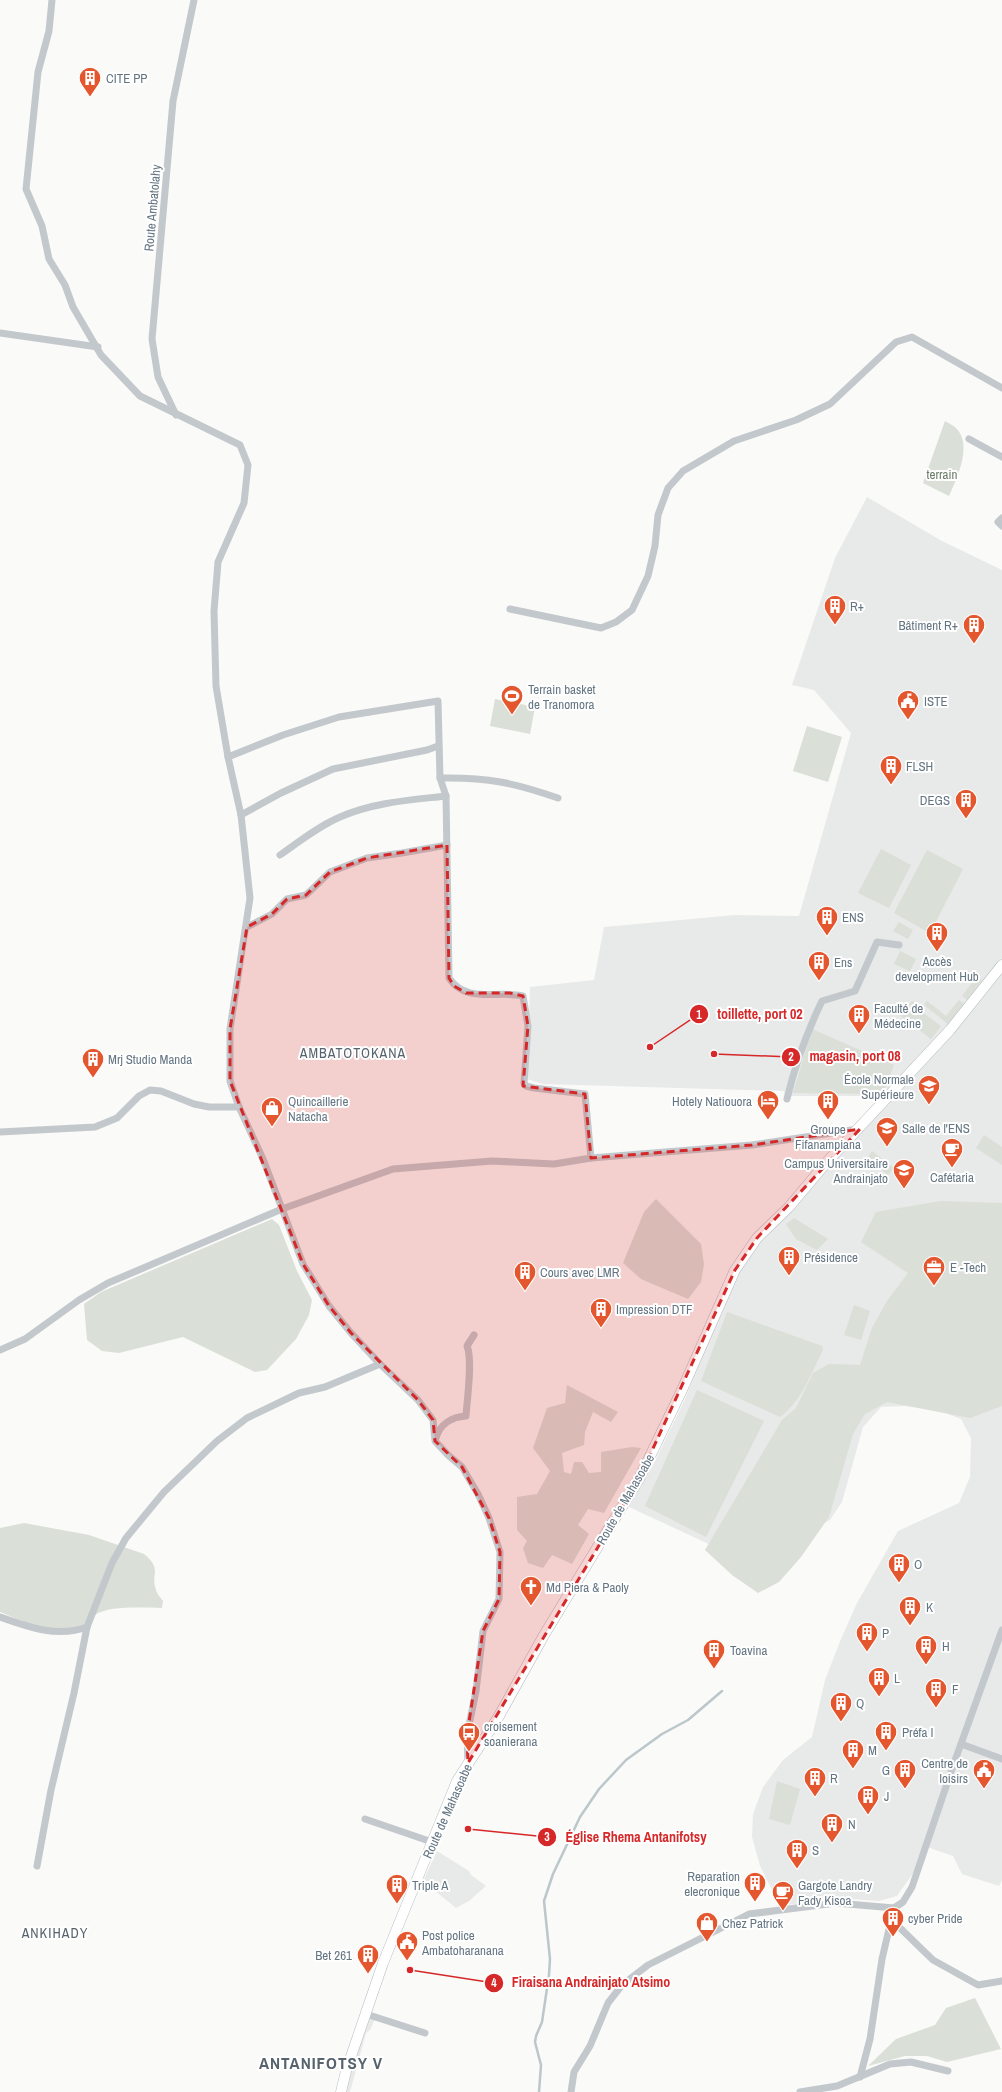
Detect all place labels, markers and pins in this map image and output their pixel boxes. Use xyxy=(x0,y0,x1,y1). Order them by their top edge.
building icon: CITE PP xyxy=(77,65,103,98)
place label: CITE PP xyxy=(106,70,147,87)
building icon: R+ xyxy=(822,593,848,626)
place label: R+ xyxy=(850,598,864,615)
building icon: Bâtiment R+ xyxy=(961,612,987,645)
place label: Bâtiment R+ xyxy=(898,617,958,634)
place label: Terrain basket de Tranomora xyxy=(528,681,596,713)
sports icon: Terrain basket de Tranomora xyxy=(499,683,525,716)
public building icon: ISTE xyxy=(895,688,921,721)
place label: ISTE xyxy=(924,693,948,710)
building icon: FLSH xyxy=(878,753,904,786)
place label: FLSH xyxy=(906,758,933,775)
building icon: DEGS xyxy=(953,787,979,820)
place label: DEGS xyxy=(920,792,950,809)
building icon: ENS xyxy=(814,904,840,937)
place label: ENS xyxy=(842,909,864,926)
building icon: Accès development Hub xyxy=(924,920,950,953)
building icon: Ens xyxy=(806,949,832,982)
place label: Accès development Hub xyxy=(895,953,979,985)
place label: Ens xyxy=(834,954,852,971)
place label: Faculté de Médecine xyxy=(874,1000,923,1032)
callout: toillette, port 02 xyxy=(689,1001,811,1027)
building icon: Faculté de Médecine xyxy=(846,1002,872,1035)
callout: magasin, port 08 xyxy=(781,1044,909,1070)
building icon: Mrj Studio Manda xyxy=(80,1046,106,1079)
place label: Mrj Studio Manda xyxy=(108,1051,192,1068)
place label: École Normale Supérieure xyxy=(844,1071,914,1103)
school or university icon: École Normale Supérieure xyxy=(916,1073,942,1106)
hotel icon: Hotely Natiouora xyxy=(755,1088,781,1121)
building icon: Groupe Fifanampiana xyxy=(815,1088,841,1121)
place label: Quincaillerie Natacha xyxy=(288,1093,349,1125)
place label: Hotely Natiouora xyxy=(672,1093,752,1110)
shop icon: Quincaillerie Natacha xyxy=(259,1095,285,1128)
school or university icon: Salle de l'ENS xyxy=(874,1115,900,1148)
place label: Salle de l'ENS xyxy=(902,1120,970,1137)
place label: Groupe Fifanampiana xyxy=(795,1121,861,1153)
cafe icon: Cafétaria xyxy=(939,1136,965,1169)
place label: Campus Universitaire Andrainjato xyxy=(784,1155,888,1187)
school or university icon: Campus Universitaire Andrainjato xyxy=(891,1157,917,1190)
place label: Cafétaria xyxy=(930,1169,974,1186)
building icon: Présidence xyxy=(776,1244,802,1277)
place label: Présidence xyxy=(804,1249,858,1266)
office icon: E -Tech xyxy=(921,1254,947,1287)
building icon: Cours avec LMR xyxy=(512,1259,538,1292)
place label: E -Tech xyxy=(950,1259,986,1276)
place label: Cours avec LMR xyxy=(540,1264,620,1281)
building icon: Impression DTF xyxy=(588,1296,614,1329)
place label: Impression DTF xyxy=(616,1301,693,1318)
building icon: O xyxy=(886,1551,912,1584)
place label: O xyxy=(914,1556,922,1573)
church icon: Md Piera & Paoly xyxy=(518,1574,544,1607)
place label: Md Piera & Paoly xyxy=(546,1579,630,1596)
building icon: K xyxy=(897,1594,923,1627)
place label: K xyxy=(926,1599,933,1616)
building icon: P xyxy=(854,1620,880,1653)
place label: P xyxy=(882,1625,889,1642)
building icon: H xyxy=(913,1633,939,1666)
building icon: Toavina xyxy=(701,1637,727,1670)
place label: H xyxy=(942,1638,950,1655)
place label: Toavina xyxy=(730,1642,767,1659)
building icon: L xyxy=(866,1665,892,1698)
place label: L xyxy=(894,1670,900,1687)
building icon: F xyxy=(923,1676,949,1709)
place label: F xyxy=(952,1681,959,1698)
building icon: Q xyxy=(828,1690,854,1723)
place label: Q xyxy=(856,1695,864,1712)
place label: croisement soanierana xyxy=(484,1718,537,1750)
building icon: Préfa I xyxy=(873,1719,899,1752)
bus stop icon: croisement soanierana xyxy=(456,1720,482,1753)
place label: Préfa I xyxy=(902,1724,933,1741)
building icon: M xyxy=(840,1737,866,1770)
place label: M xyxy=(868,1742,877,1759)
place label: Centre de loisirs xyxy=(921,1755,968,1787)
building icon: G xyxy=(892,1757,918,1790)
public building icon: Centre de loisirs xyxy=(971,1757,997,1790)
place label: G xyxy=(882,1762,890,1779)
building icon: R xyxy=(802,1765,828,1798)
place label: R xyxy=(830,1770,838,1787)
building icon: J xyxy=(855,1783,881,1816)
place label: J xyxy=(884,1788,889,1805)
building icon: N xyxy=(819,1811,845,1844)
place label: N xyxy=(848,1816,856,1833)
callout: Église Rhema Antanifotsy xyxy=(537,1824,715,1850)
building icon: S xyxy=(784,1837,810,1870)
place label: S xyxy=(812,1842,819,1859)
place label: Reparation elecronique xyxy=(684,1868,740,1900)
building icon: Reparation elecronique xyxy=(742,1870,768,1903)
building icon: Triple A xyxy=(384,1872,410,1905)
place label: Triple A xyxy=(412,1877,449,1894)
place label: Gargote Landry Fady Kisoa xyxy=(798,1877,873,1909)
cafe icon: Gargote Landry Fady Kisoa xyxy=(770,1879,796,1912)
building icon: cyber Pride xyxy=(880,1905,906,1938)
shop icon: Chez Patrick xyxy=(694,1910,720,1943)
place label: cyber Pride xyxy=(908,1910,963,1927)
place label: Chez Patrick xyxy=(722,1915,784,1932)
place label: Post police Ambatoharanana xyxy=(421,1927,504,1959)
public building icon: Post police Ambatoharanana xyxy=(394,1929,420,1962)
building icon: Bet 261 xyxy=(355,1942,381,1975)
place label: Bet 261 xyxy=(315,1947,352,1964)
callout: Firaisana Andrainjato Atsimo xyxy=(484,1970,679,1996)

